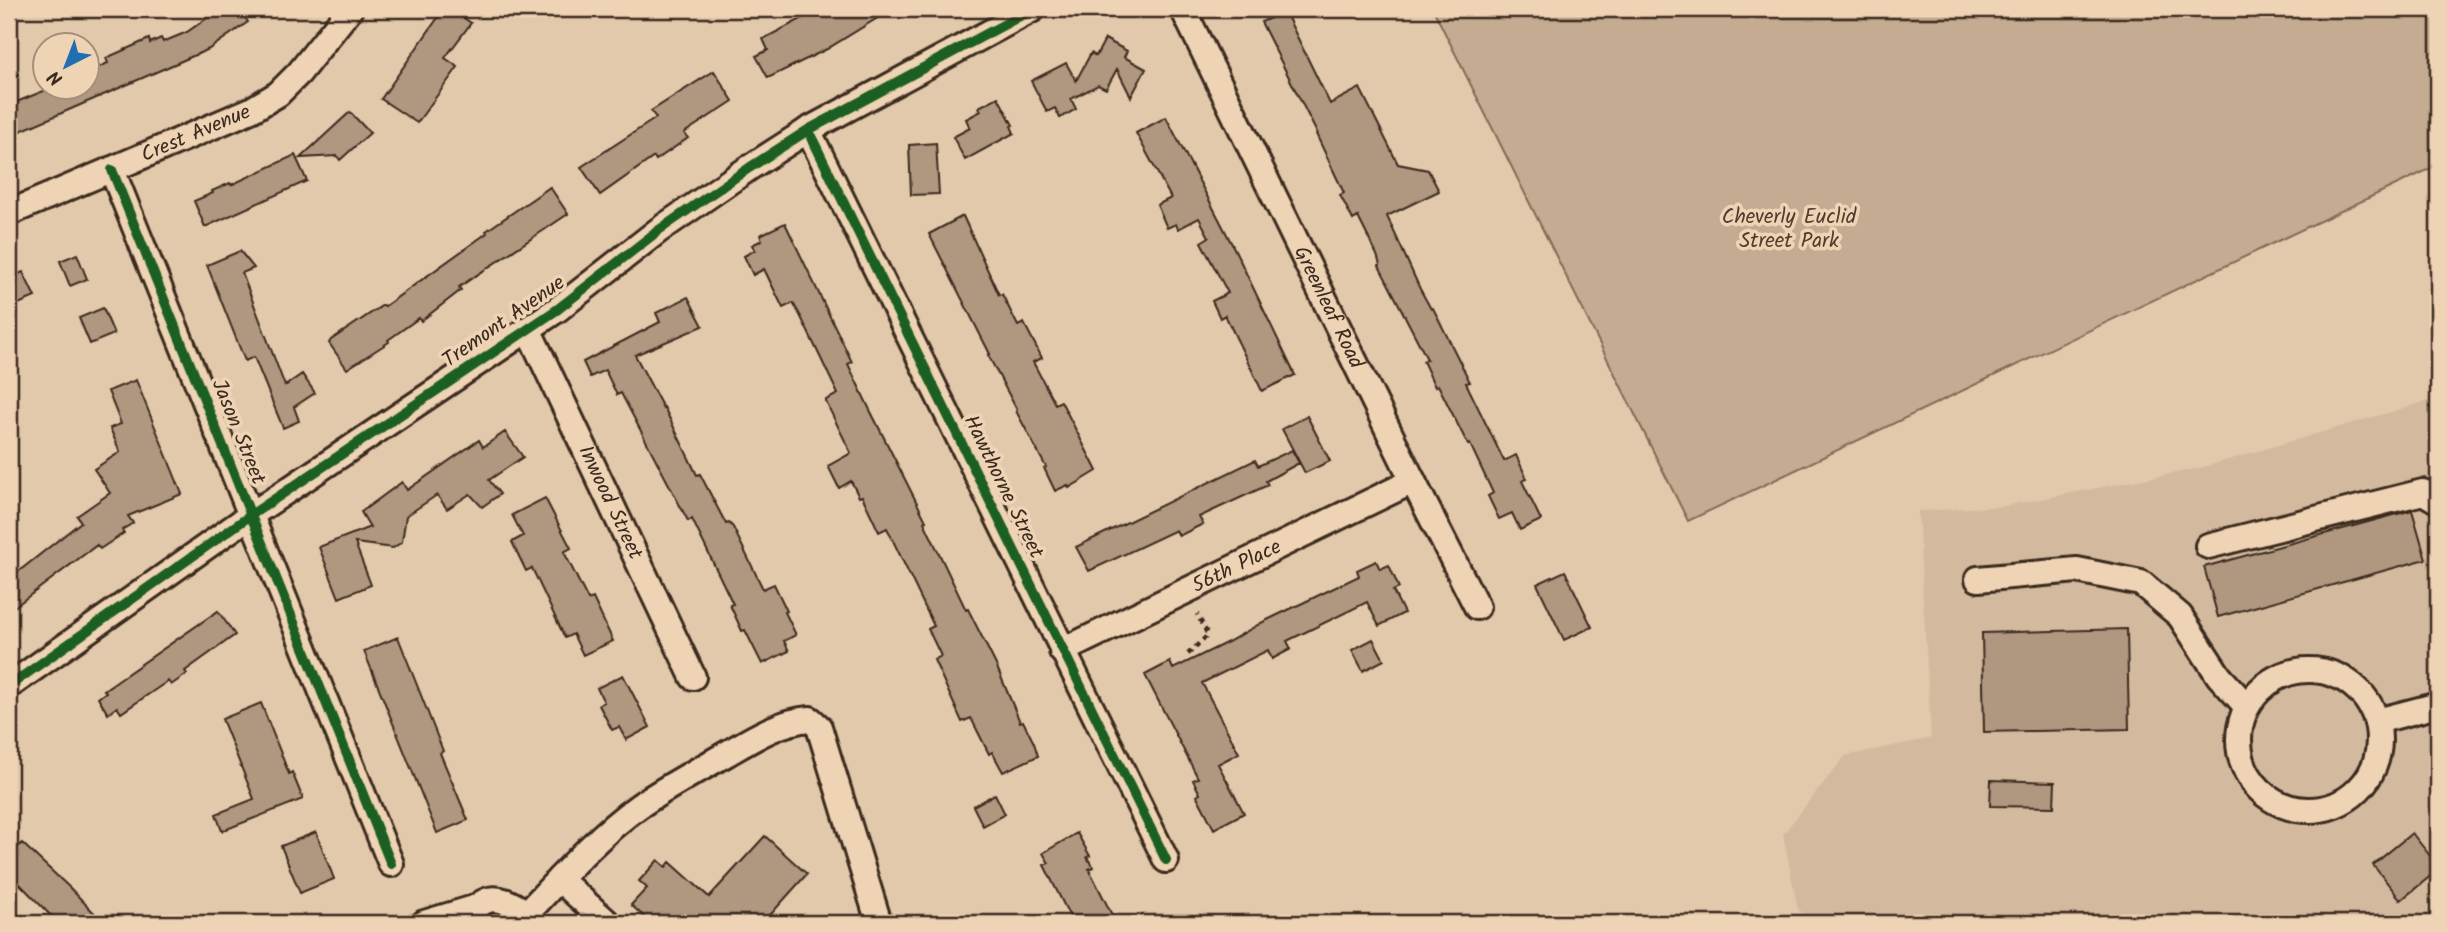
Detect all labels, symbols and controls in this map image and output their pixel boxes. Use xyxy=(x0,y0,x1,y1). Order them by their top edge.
north arrow xyxy=(32,32,102,102)
text: N xyxy=(41,62,70,92)
street label: Crest Avenue xyxy=(136,95,256,171)
park label: Cheverly Euclid Street Park xyxy=(1722,201,1857,258)
street label: Greenleaf Road xyxy=(1285,241,1373,375)
street label: Tremont Avenue xyxy=(436,267,573,377)
street label: Jason Street xyxy=(202,374,274,490)
street label: Hawthorne Street xyxy=(954,410,1052,565)
street label: Inwood Street xyxy=(569,440,652,566)
street label: 56th Place xyxy=(1186,530,1287,602)

